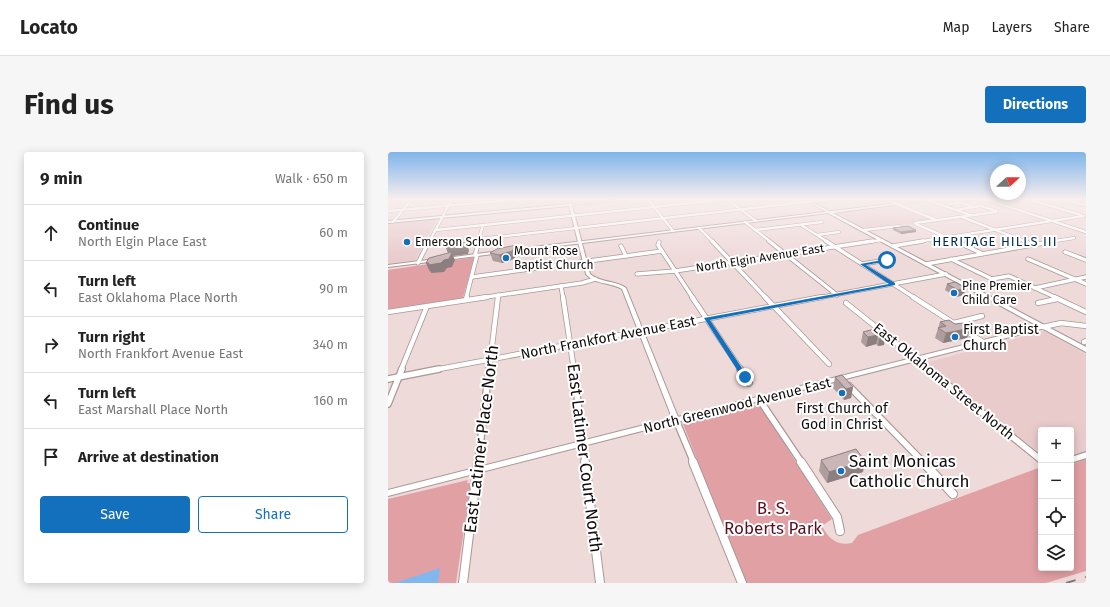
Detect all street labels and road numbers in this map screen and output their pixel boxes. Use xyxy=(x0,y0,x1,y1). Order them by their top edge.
street label: North Elgin Avenue East xyxy=(695,241,826,275)
street label: North Frankfort Avenue East xyxy=(519,312,698,363)
street label: East Oklahoma Street North xyxy=(870,319,1018,444)
street label: East Latimer Place North xyxy=(460,344,503,534)
street label: East Latimer Court North xyxy=(562,362,607,554)
street label: North Greenwood Avenue East xyxy=(642,374,833,437)

